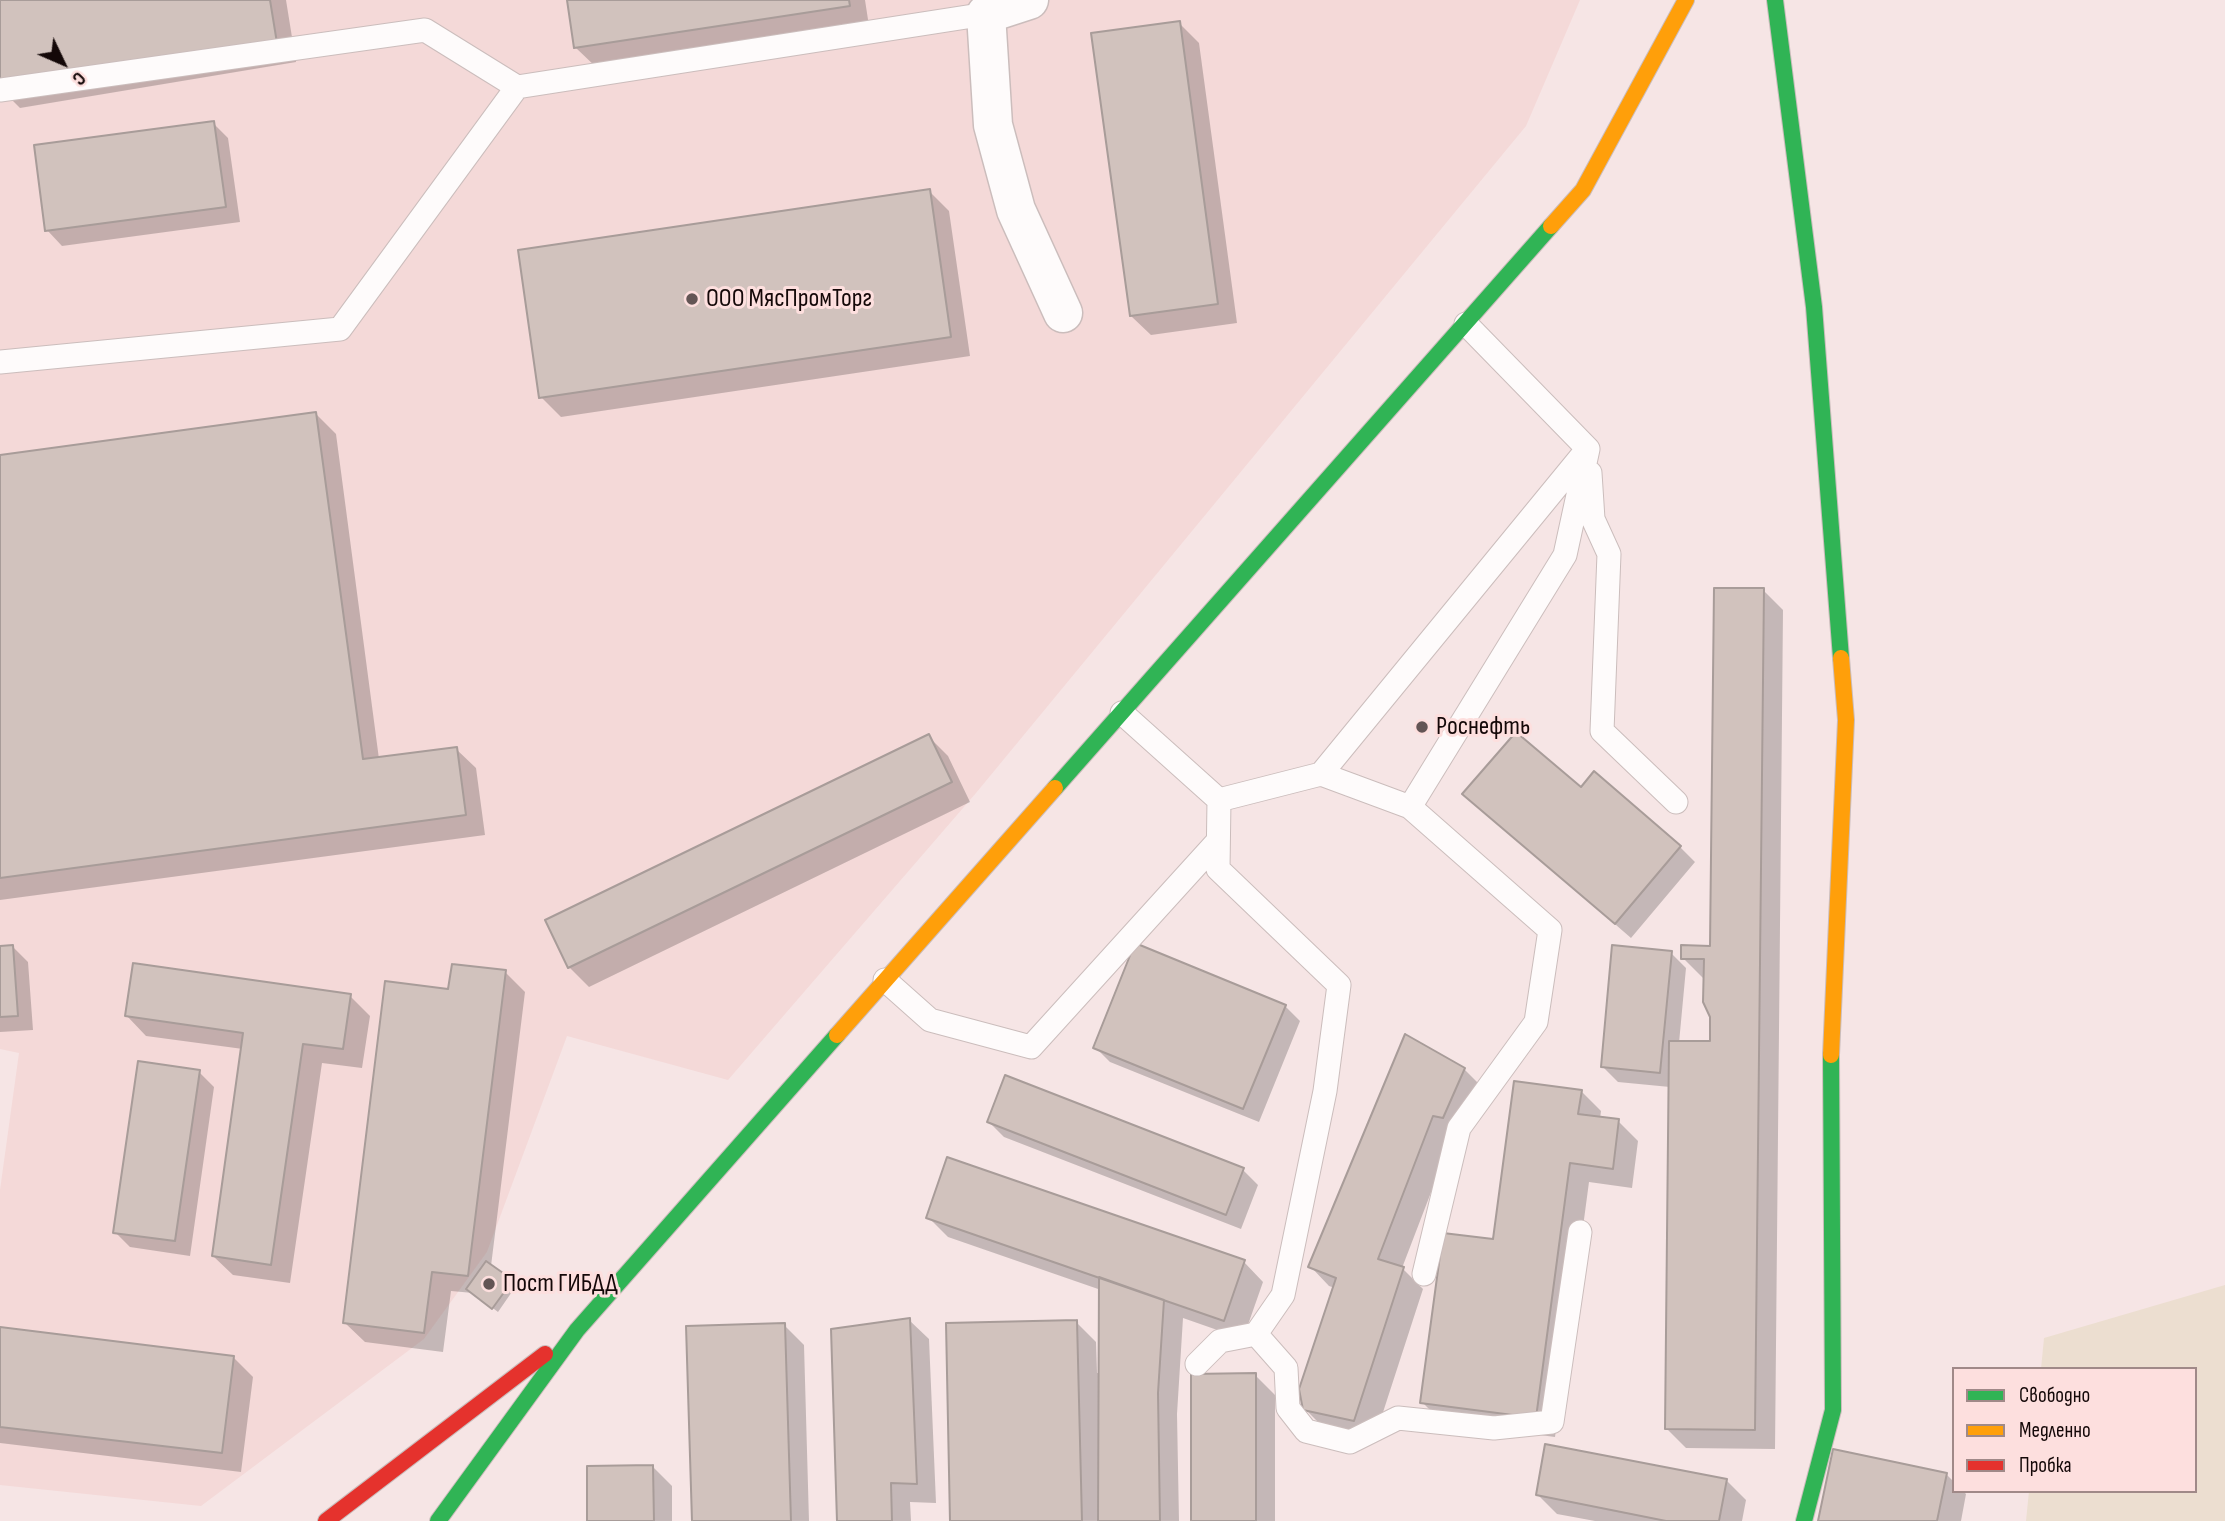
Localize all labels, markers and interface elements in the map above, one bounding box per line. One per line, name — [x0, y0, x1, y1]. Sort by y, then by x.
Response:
north arrow — [28, 28, 98, 98]
text: С — [67, 66, 90, 89]
place label: ООО МясПромТорг — [706, 283, 872, 315]
marker: ООО МясПромТорг — [684, 291, 700, 307]
place label: Роснефть — [1436, 711, 1530, 743]
marker: Роснефть — [1414, 719, 1430, 735]
place label: Пост ГИБДД — [503, 1268, 618, 1300]
marker: Пост ГИБДД — [481, 1276, 497, 1292]
legend — [1952, 1367, 2197, 1493]
text: Свободно — [2019, 1383, 2090, 1408]
text: Медленно — [2019, 1418, 2091, 1443]
text: Пробка — [2019, 1453, 2072, 1478]

